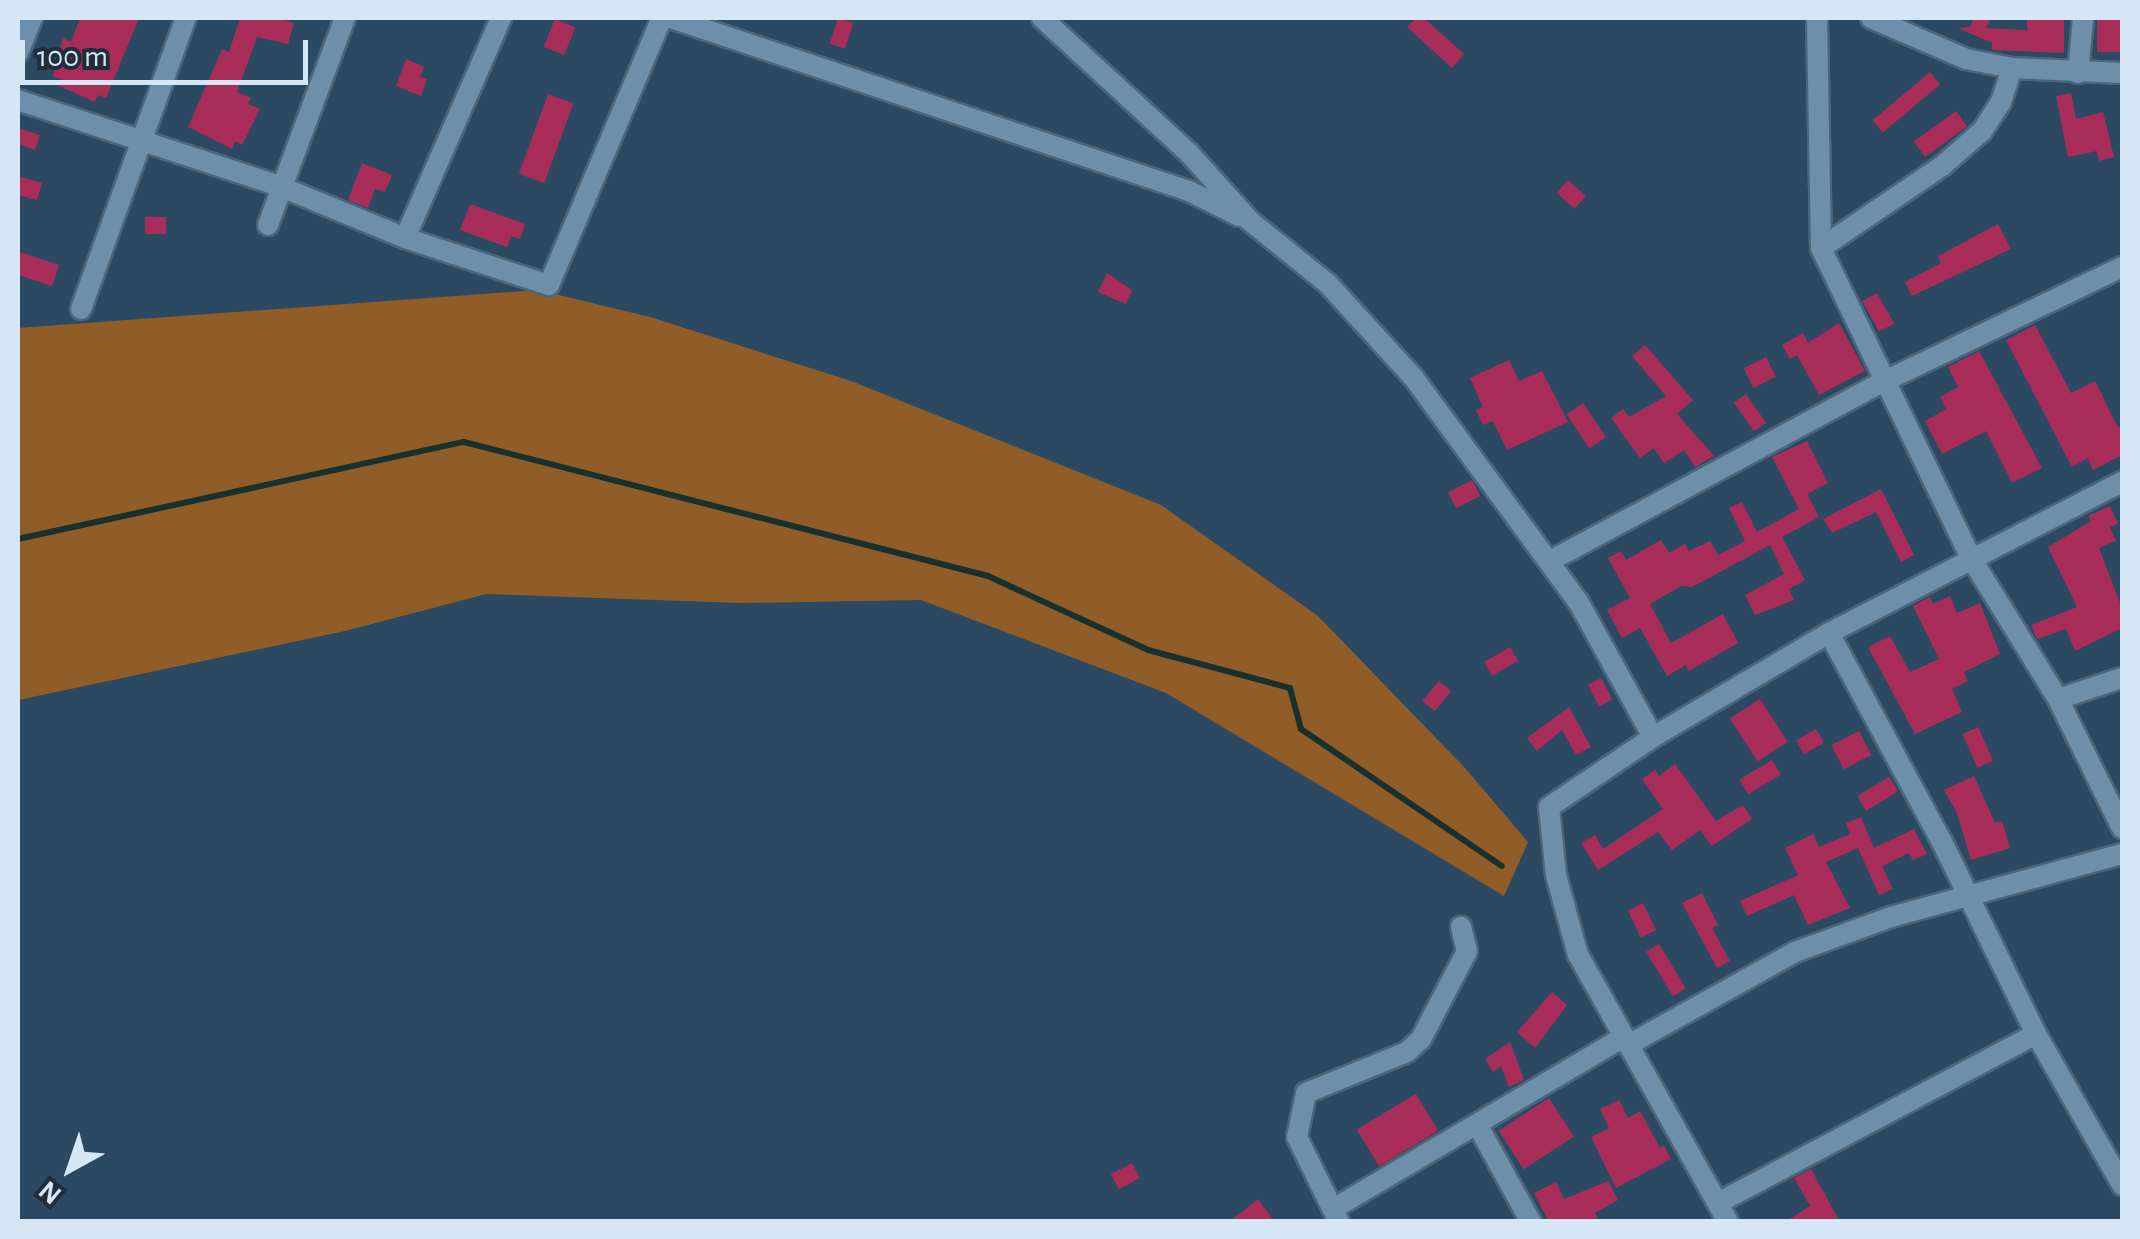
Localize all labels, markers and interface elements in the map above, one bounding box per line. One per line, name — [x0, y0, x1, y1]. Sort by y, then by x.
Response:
scale bar — [25, 20, 312, 82]
text: 100 m — [37, 42, 108, 72]
north arrow — [20, 1119, 120, 1219]
text: N — [34, 1175, 67, 1209]

